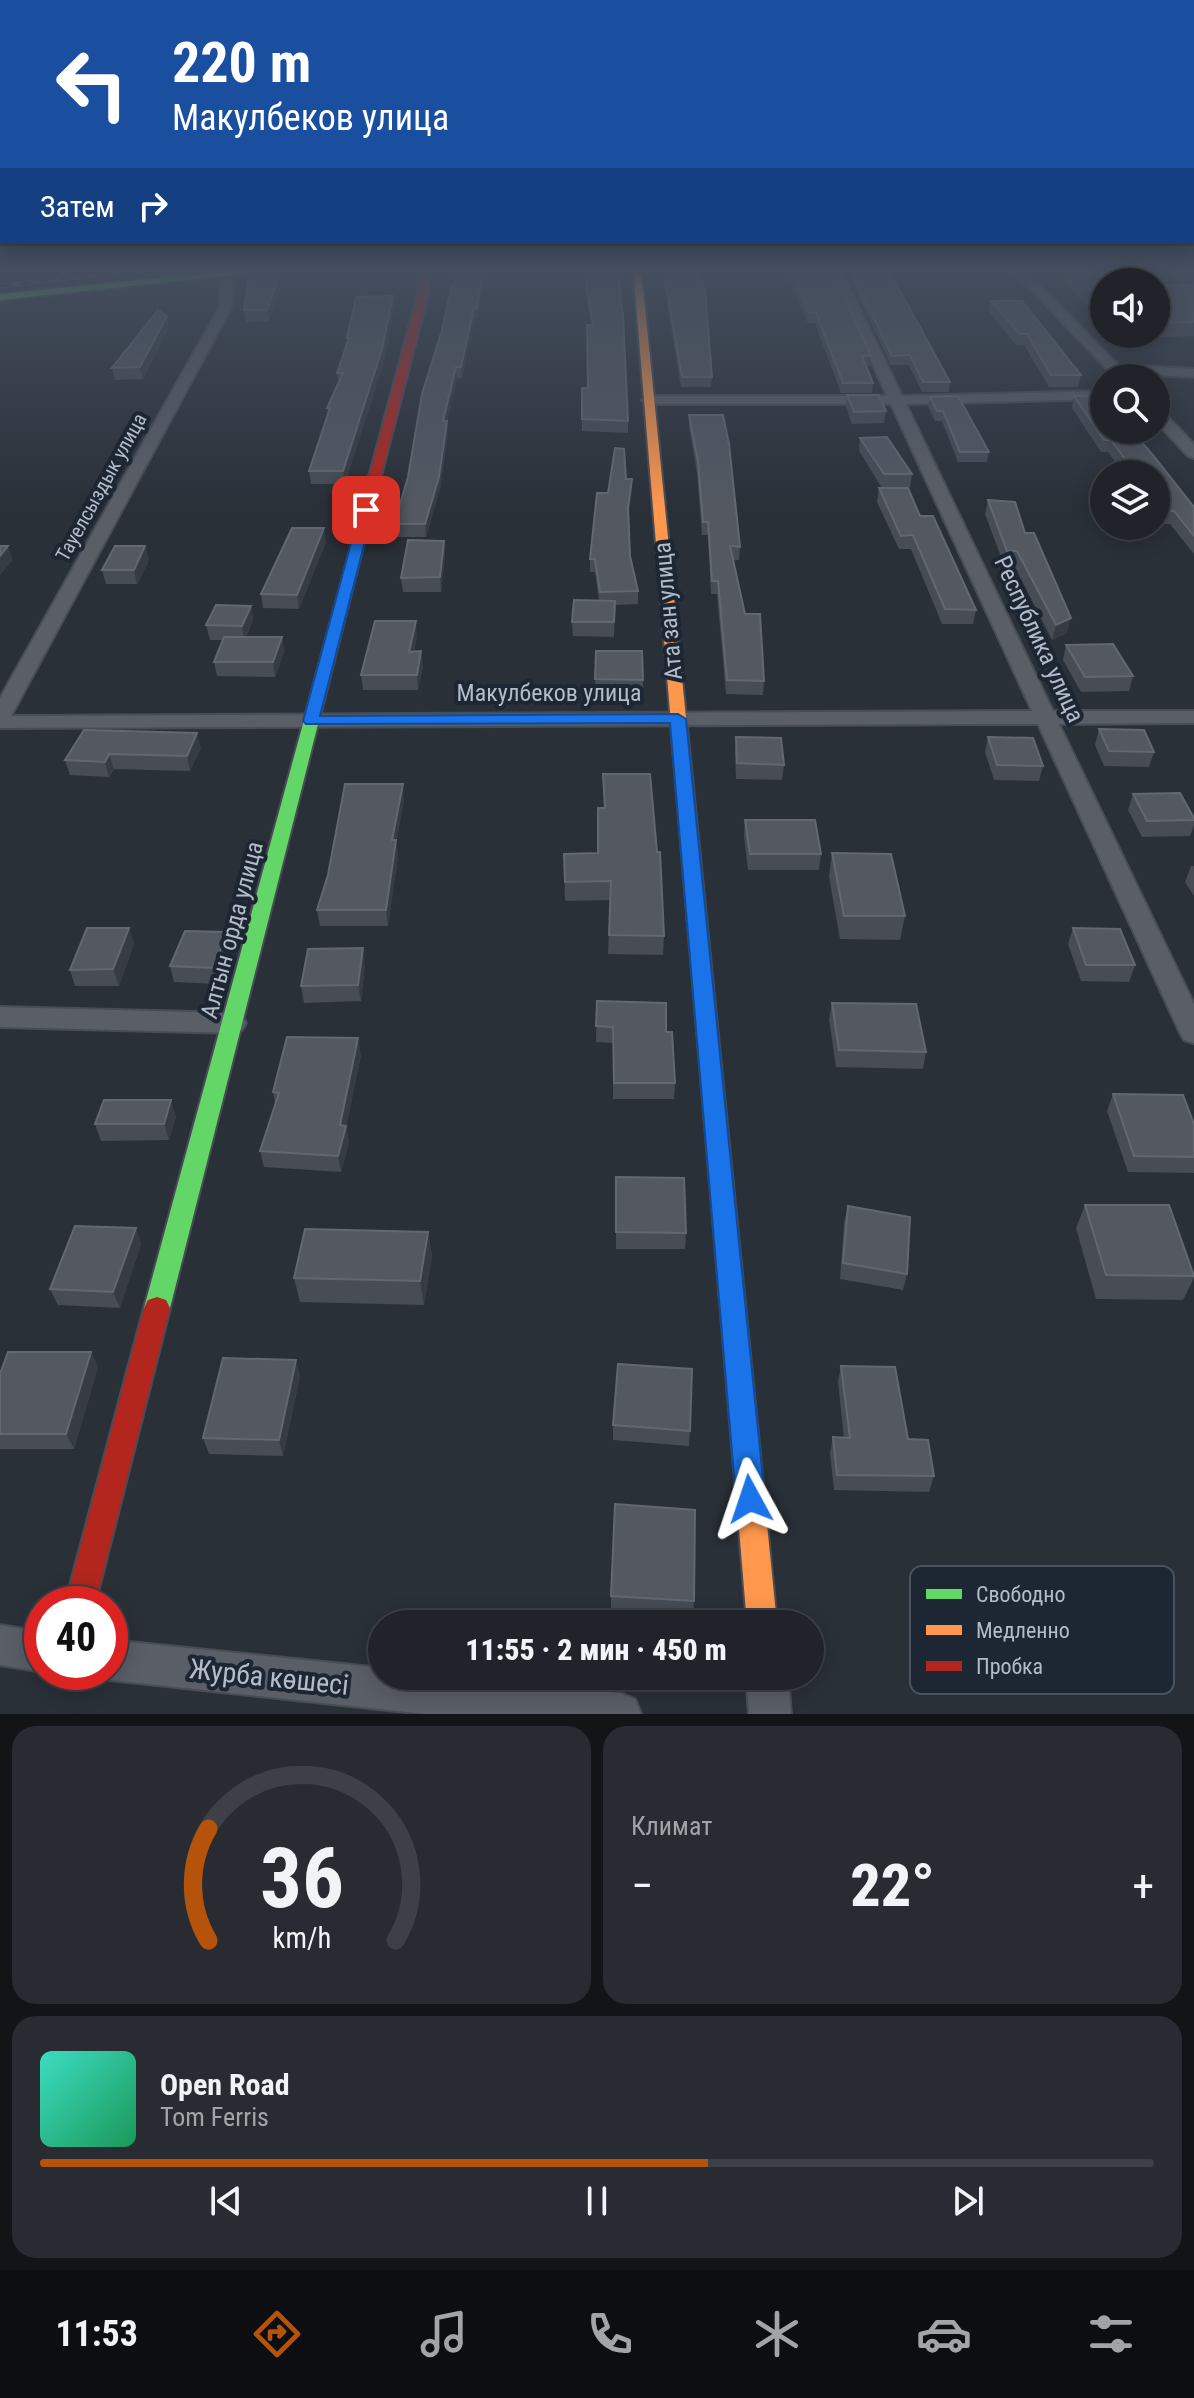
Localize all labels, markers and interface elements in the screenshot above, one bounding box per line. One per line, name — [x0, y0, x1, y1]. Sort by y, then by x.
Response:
text: 220 m — [172, 30, 311, 96]
icon: left — [40, 32, 144, 136]
text: Макулбеков улица — [172, 97, 449, 139]
icon: right — [131, 184, 175, 228]
text: Затем — [40, 189, 115, 224]
map controls — [1090, 268, 1170, 540]
button: sound — [1090, 268, 1170, 348]
button: search — [1090, 364, 1170, 444]
street label: Тауелсыздык улица — [50, 409, 152, 565]
button: layers — [1090, 460, 1170, 540]
pin — [332, 476, 400, 544]
icon: arrive — [344, 488, 388, 532]
street label: Ата зан улица — [648, 541, 688, 681]
street label: Республика улица — [988, 551, 1090, 727]
street label: Макулбеков улица — [457, 679, 641, 707]
street label: Алтын орда улица — [195, 838, 269, 1022]
position arrow — [708, 1457, 792, 1541]
legend — [910, 1566, 1174, 1694]
text: Свободно — [976, 1582, 1066, 1607]
speed limit sign: 40 — [24, 1586, 128, 1690]
text: Медленно — [976, 1618, 1070, 1643]
text: 11:55 · 2 мин · 450 m — [465, 1632, 727, 1667]
street label: Журба көшесі — [188, 1652, 350, 1702]
text: Пробка — [976, 1654, 1043, 1679]
text: Климат — [631, 1811, 712, 1841]
text: 36 — [259, 1830, 344, 1927]
text: 22° — [850, 1850, 935, 1921]
text: − — [631, 1860, 653, 1912]
text: + — [1132, 1860, 1154, 1912]
text: km/h — [272, 1921, 331, 1955]
text: Open Road — [160, 2067, 290, 2102]
text: Tom Ferris — [160, 2102, 269, 2132]
icon: previous — [204, 2179, 248, 2223]
icon: pause — [575, 2179, 619, 2223]
icon: next — [946, 2179, 990, 2223]
icon: directions — [249, 2306, 305, 2362]
icon: music — [416, 2306, 472, 2362]
icon: phone — [582, 2306, 638, 2362]
icon: climate — [749, 2306, 805, 2362]
icon: car — [916, 2306, 972, 2362]
icon: filters — [1083, 2306, 1139, 2362]
text: 11:53 — [55, 2313, 138, 2355]

